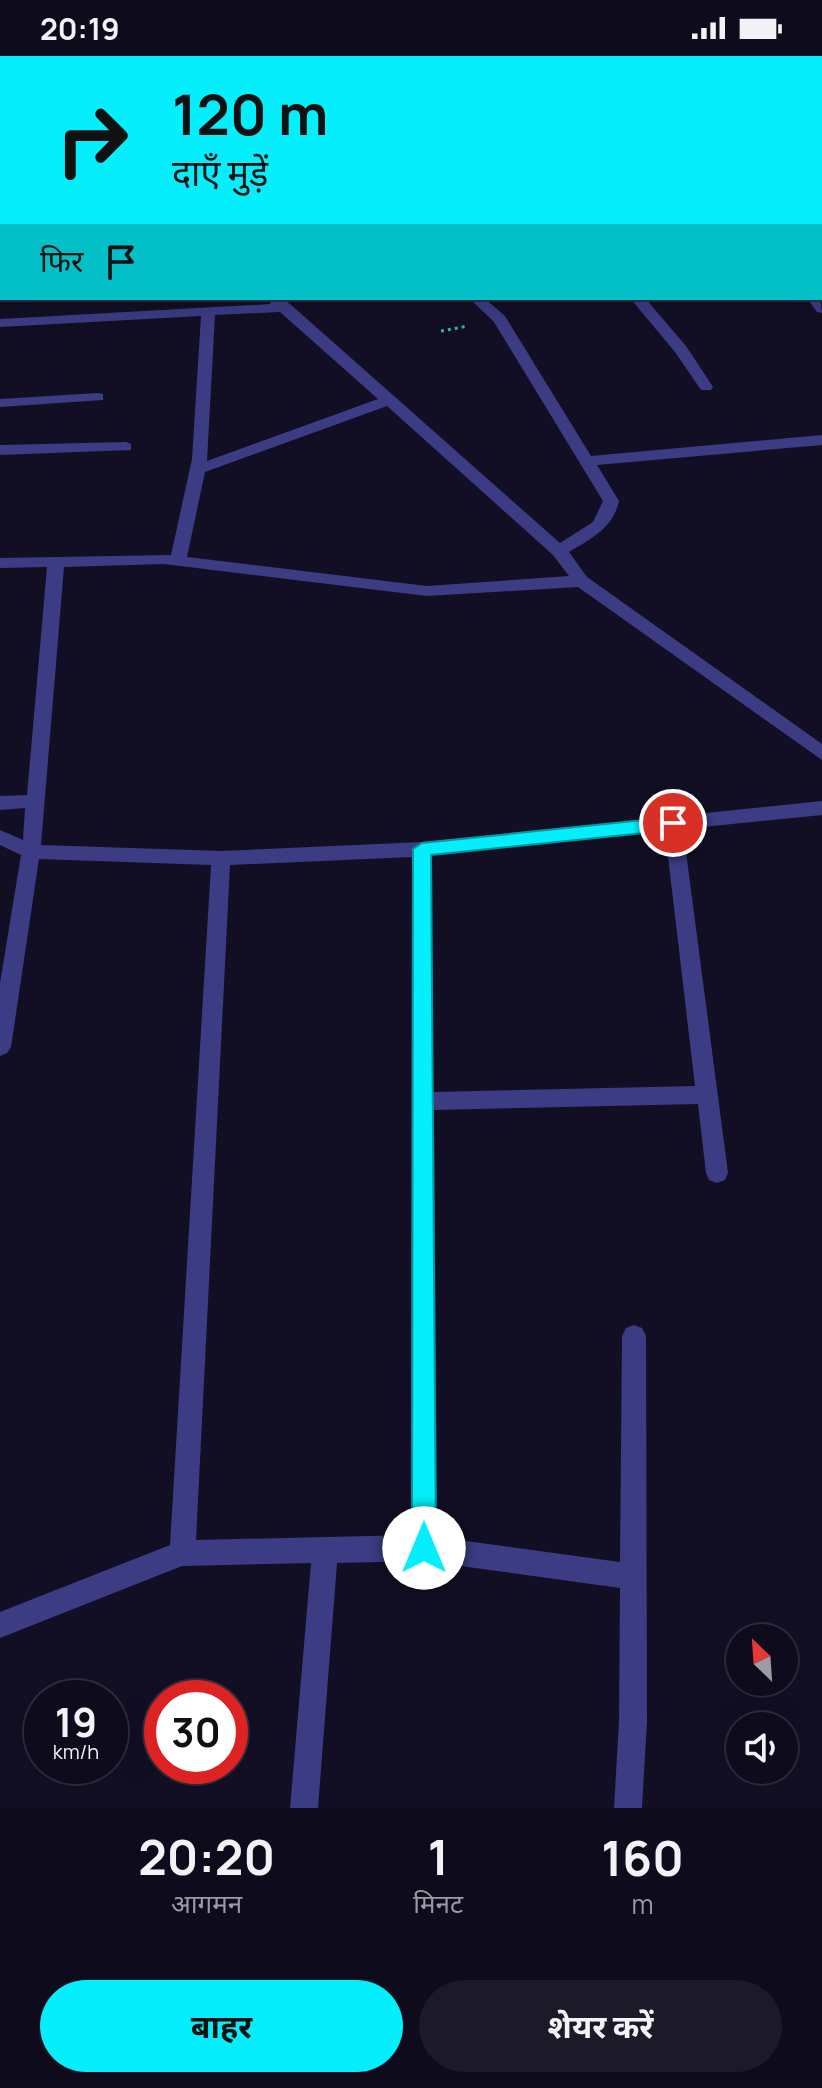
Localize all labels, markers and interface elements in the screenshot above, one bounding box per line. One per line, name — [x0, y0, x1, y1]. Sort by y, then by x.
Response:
text: 20:19 — [40, 8, 120, 49]
text: 120 m — [172, 75, 328, 152]
icon: right — [40, 88, 144, 192]
text: दाएँ मुड़ें — [172, 148, 268, 197]
text: फिर — [40, 240, 83, 281]
icon: arrive — [99, 240, 143, 284]
pin — [639, 789, 707, 857]
icon: arrive — [651, 801, 695, 845]
position arrow — [382, 1506, 466, 1590]
north arrow — [726, 1624, 798, 1696]
map controls — [726, 1624, 798, 1784]
speed limit sign: 30 — [144, 1680, 248, 1784]
text: 19 — [55, 1694, 97, 1749]
button: sound — [726, 1712, 798, 1784]
text: km/h — [53, 1738, 99, 1765]
text: 20:20 — [138, 1824, 275, 1889]
text: 1 — [428, 1824, 449, 1889]
text: 160 — [601, 1825, 684, 1890]
text: आगमन — [171, 1885, 242, 1921]
text: मिनट — [413, 1885, 463, 1921]
text: m — [632, 1886, 654, 1922]
button: बाहर — [40, 1980, 403, 2072]
button: शेयर करें — [419, 1980, 782, 2072]

